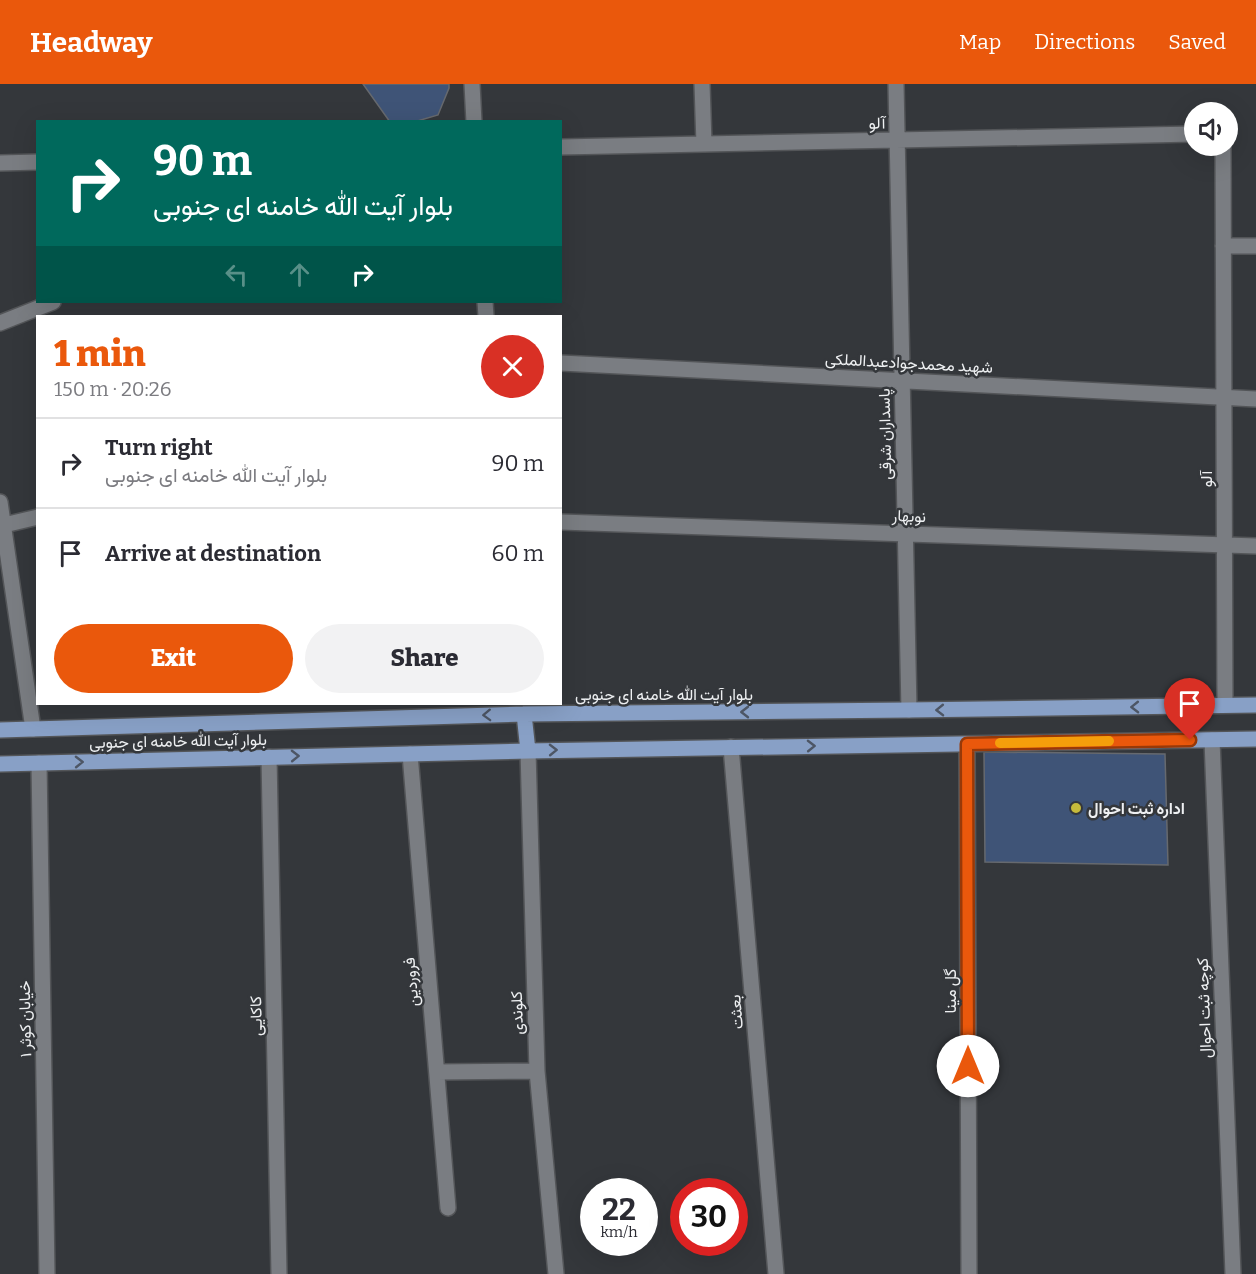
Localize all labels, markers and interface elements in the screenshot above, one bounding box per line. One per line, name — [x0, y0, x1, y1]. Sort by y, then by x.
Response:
text: Headway — [30, 26, 153, 59]
text: Map — [959, 29, 1001, 55]
text: Directions — [1034, 29, 1135, 55]
text: Saved — [1168, 29, 1226, 55]
map controls — [1184, 102, 1238, 156]
button: sound — [1184, 102, 1238, 156]
street label: آلو — [869, 113, 887, 134]
text: 90 m — [153, 136, 252, 186]
icon: right — [54, 144, 132, 222]
text: بلوار آیت الله خامنه ای جنوبی — [153, 190, 453, 222]
icon: left — [220, 258, 253, 291]
icon: ahead — [283, 258, 316, 291]
icon: right — [346, 258, 379, 291]
text: 1 min — [54, 332, 146, 376]
button: close — [481, 335, 544, 398]
street label: شهید محمدجوادعبدالملکی — [825, 349, 993, 378]
text: 150 m · 20:26 — [54, 377, 171, 401]
street label: پاسداران شرقی — [875, 388, 897, 480]
text: Turn right — [105, 434, 213, 461]
icon: right — [54, 447, 87, 480]
text: 90 m — [492, 450, 544, 477]
text: بلوار آیت الله خامنه ای جنوبی — [105, 463, 327, 487]
street label: آلو — [1197, 469, 1217, 487]
street label: نوبهار — [891, 506, 926, 527]
icon: arrive — [54, 537, 87, 570]
text: Arrive at destination — [105, 540, 321, 567]
text: 60 m — [492, 540, 544, 567]
button: Exit — [54, 624, 293, 693]
button: Share — [305, 624, 544, 693]
pin — [1164, 678, 1215, 740]
street label: بلوار آیت الله خامنه ای جنوبی — [575, 685, 753, 705]
icon: arrive — [1173, 687, 1206, 720]
one-way arrow — [1130, 700, 1139, 713]
one-way arrow — [935, 704, 944, 716]
one-way arrow — [740, 706, 749, 718]
one-way arrow — [482, 708, 491, 721]
street label: بلوار آیت الله خامنه ای جنوبی — [89, 730, 267, 753]
one-way arrow — [807, 740, 816, 752]
one-way arrow — [549, 744, 558, 756]
one-way arrow — [291, 750, 300, 763]
one-way arrow — [75, 756, 84, 768]
place label: اداره ثبت احوال — [1088, 799, 1185, 819]
marker: اداره ثبت احوال — [1069, 801, 1083, 815]
street label: فروردین — [399, 957, 424, 1007]
street label: کوچه ثبت احوال — [1193, 957, 1217, 1059]
street label: گل مینا — [941, 969, 961, 1013]
street label: خیابان کوثر ۱ — [15, 980, 36, 1058]
street label: کلوندی — [507, 991, 528, 1035]
street label: بعثت — [725, 994, 747, 1030]
street label: کاکایی — [246, 996, 267, 1036]
position arrow — [936, 1034, 1000, 1098]
speed limit sign: 30 — [670, 1178, 748, 1256]
text: 22 — [602, 1192, 636, 1228]
text: km/h — [600, 1223, 638, 1241]

